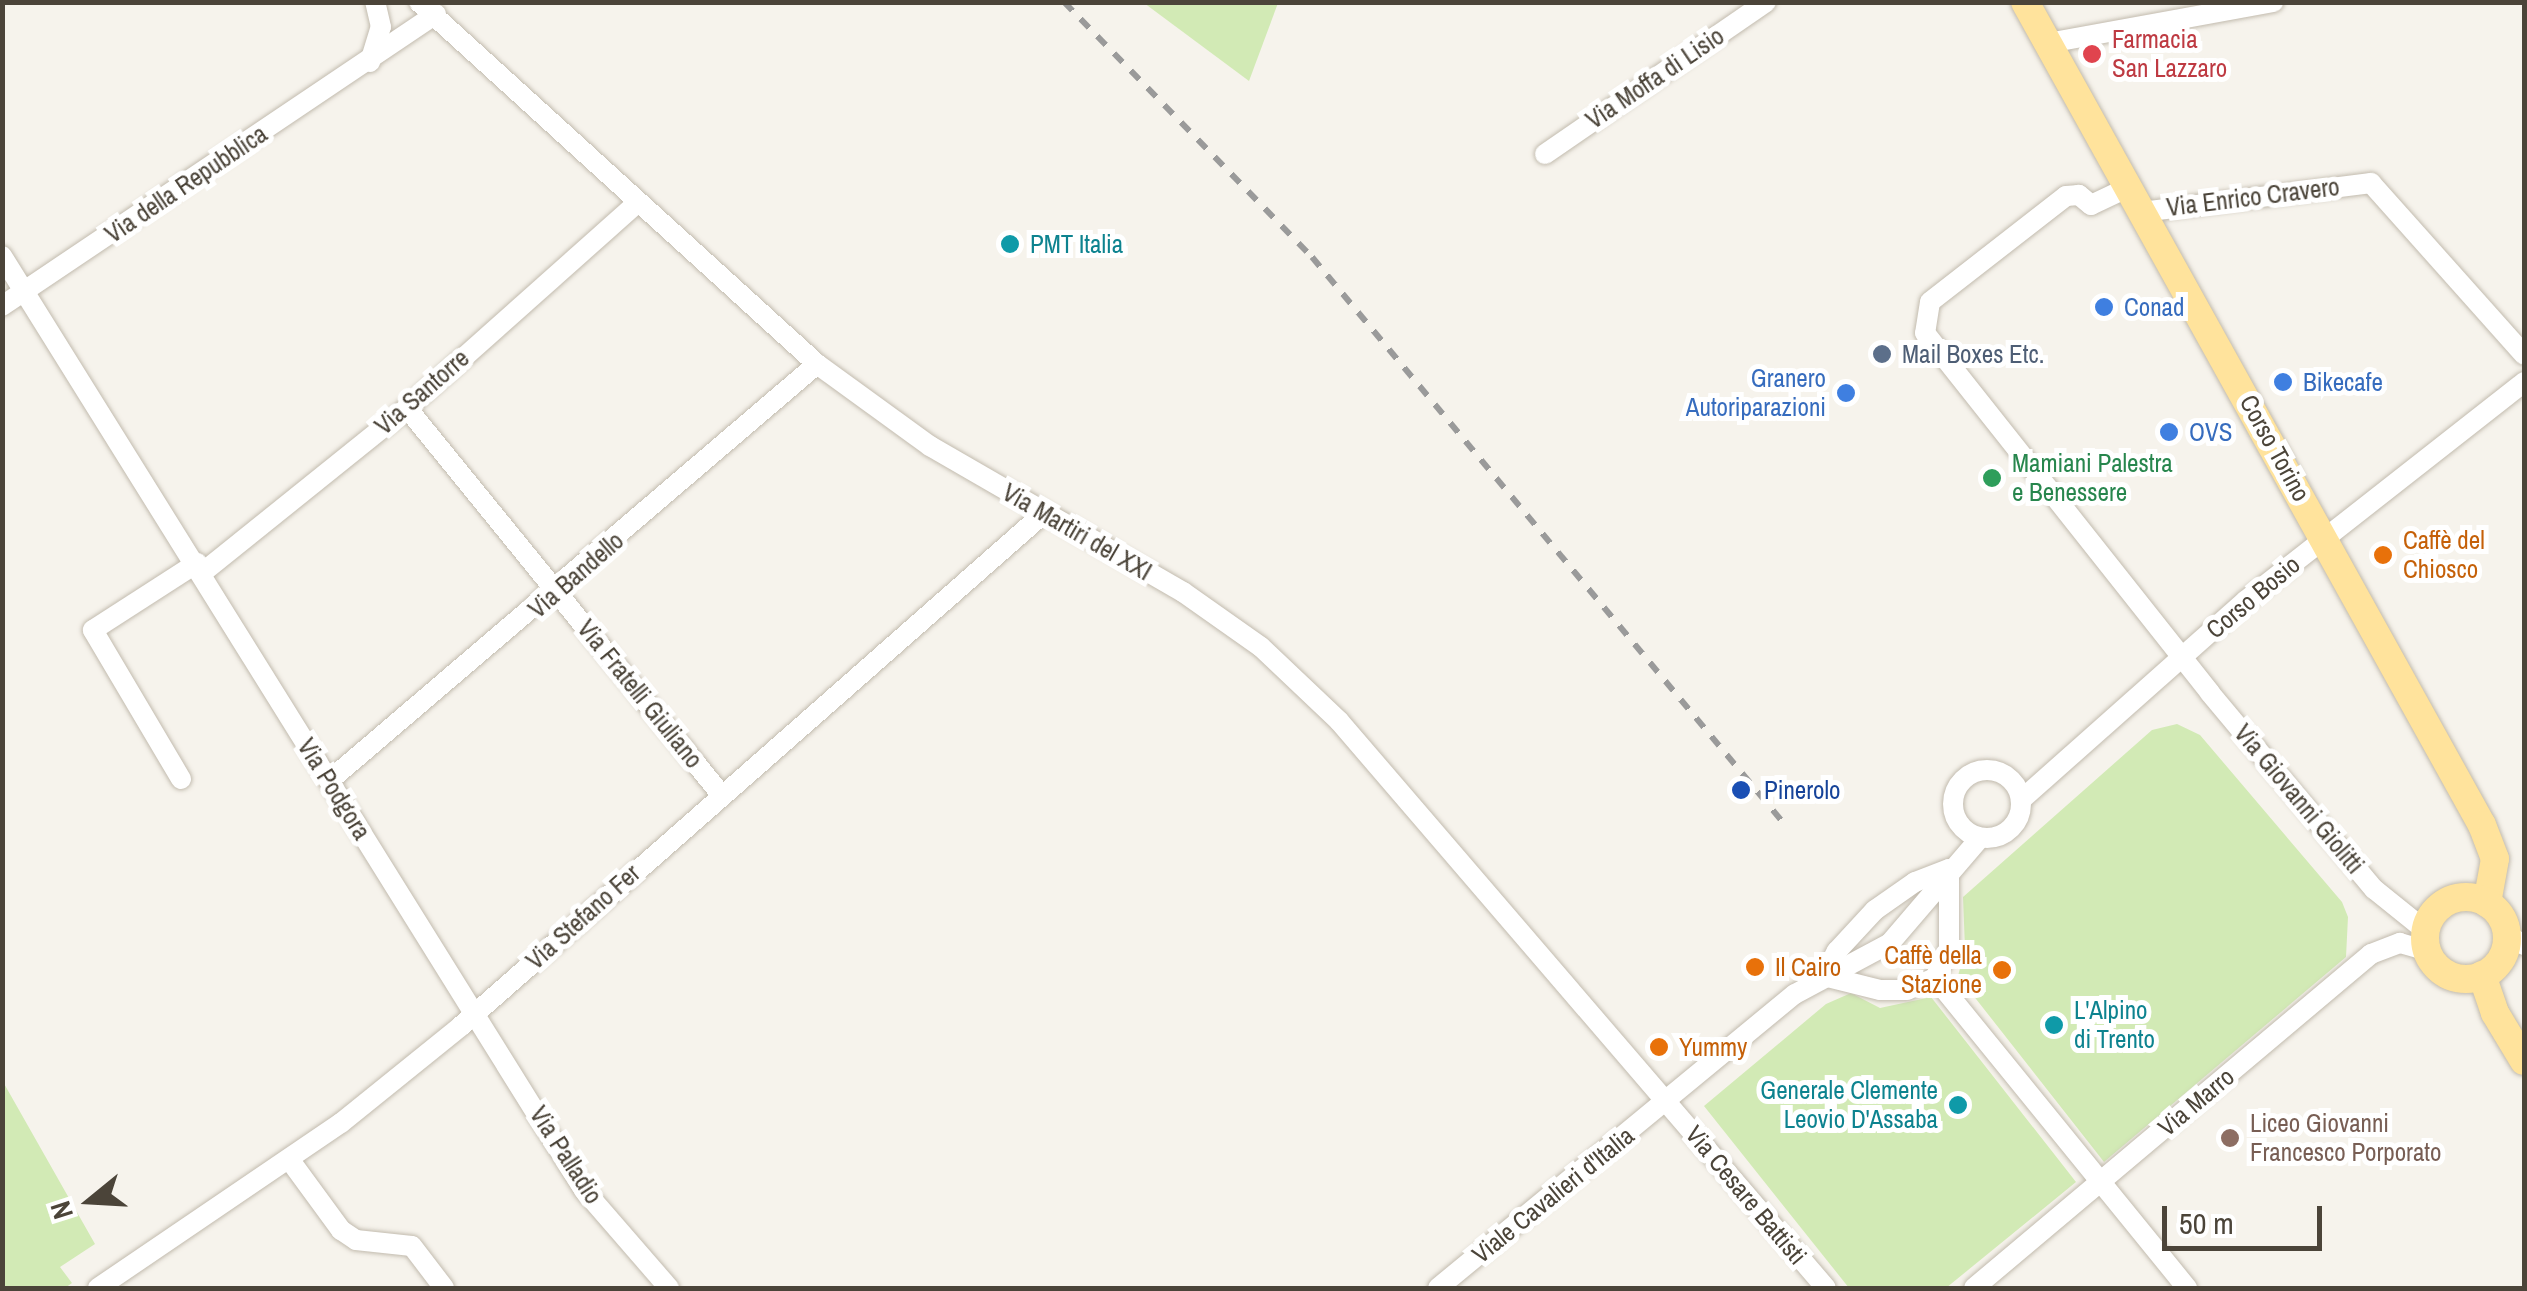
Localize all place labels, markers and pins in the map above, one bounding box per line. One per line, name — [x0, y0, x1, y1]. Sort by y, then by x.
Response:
place label: Farmacia San Lazzaro — [2112, 25, 2227, 84]
marker: Farmacia San Lazzaro — [2081, 43, 2103, 65]
place label: PMT Italia — [1030, 229, 1123, 259]
marker: PMT Italia — [999, 233, 1021, 255]
place label: Conad — [2124, 292, 2184, 322]
marker: Conad — [2093, 296, 2115, 318]
place label: Mail Boxes Etc. — [1902, 339, 2044, 369]
marker: Mail Boxes Etc. — [1871, 343, 1893, 365]
place label: Granero Autoriparazioni — [1686, 364, 1826, 423]
place label: Bikecafe — [2303, 367, 2383, 397]
marker: Bikecafe — [2272, 371, 2294, 393]
marker: Granero Autoriparazioni — [1835, 382, 1857, 404]
place label: OVS — [2189, 417, 2232, 447]
marker: OVS — [2158, 421, 2180, 443]
place label: Mamiani Palestra e Benessere — [2012, 449, 2173, 508]
marker: Mamiani Palestra e Benessere — [1981, 467, 2003, 489]
place label: Caffè del Chiosco — [2403, 526, 2485, 585]
marker: Caffè del Chiosco — [2372, 544, 2394, 566]
place label: Pinerolo — [1764, 775, 1840, 805]
marker: Pinerolo — [1728, 777, 1754, 803]
place label: Caffè della Stazione — [1884, 941, 1982, 1000]
place label: Il Cairo — [1775, 952, 1841, 982]
marker: Il Cairo — [1744, 956, 1766, 978]
marker: Caffè della Stazione — [1991, 959, 2013, 981]
place label: L'Alpino di Trento — [2074, 996, 2155, 1055]
marker: L'Alpino di Trento — [2043, 1014, 2065, 1036]
place label: Yummy — [1679, 1032, 1747, 1062]
marker: Yummy — [1648, 1036, 1670, 1058]
place label: Generale Clemente Leovio D'Assaba — [1760, 1076, 1938, 1135]
marker: Generale Clemente Leovio D'Assaba — [1947, 1094, 1969, 1116]
place label: Liceo Giovanni Francesco Porporato — [2250, 1109, 2441, 1168]
marker: Liceo Giovanni Francesco Porporato — [2219, 1127, 2241, 1149]

